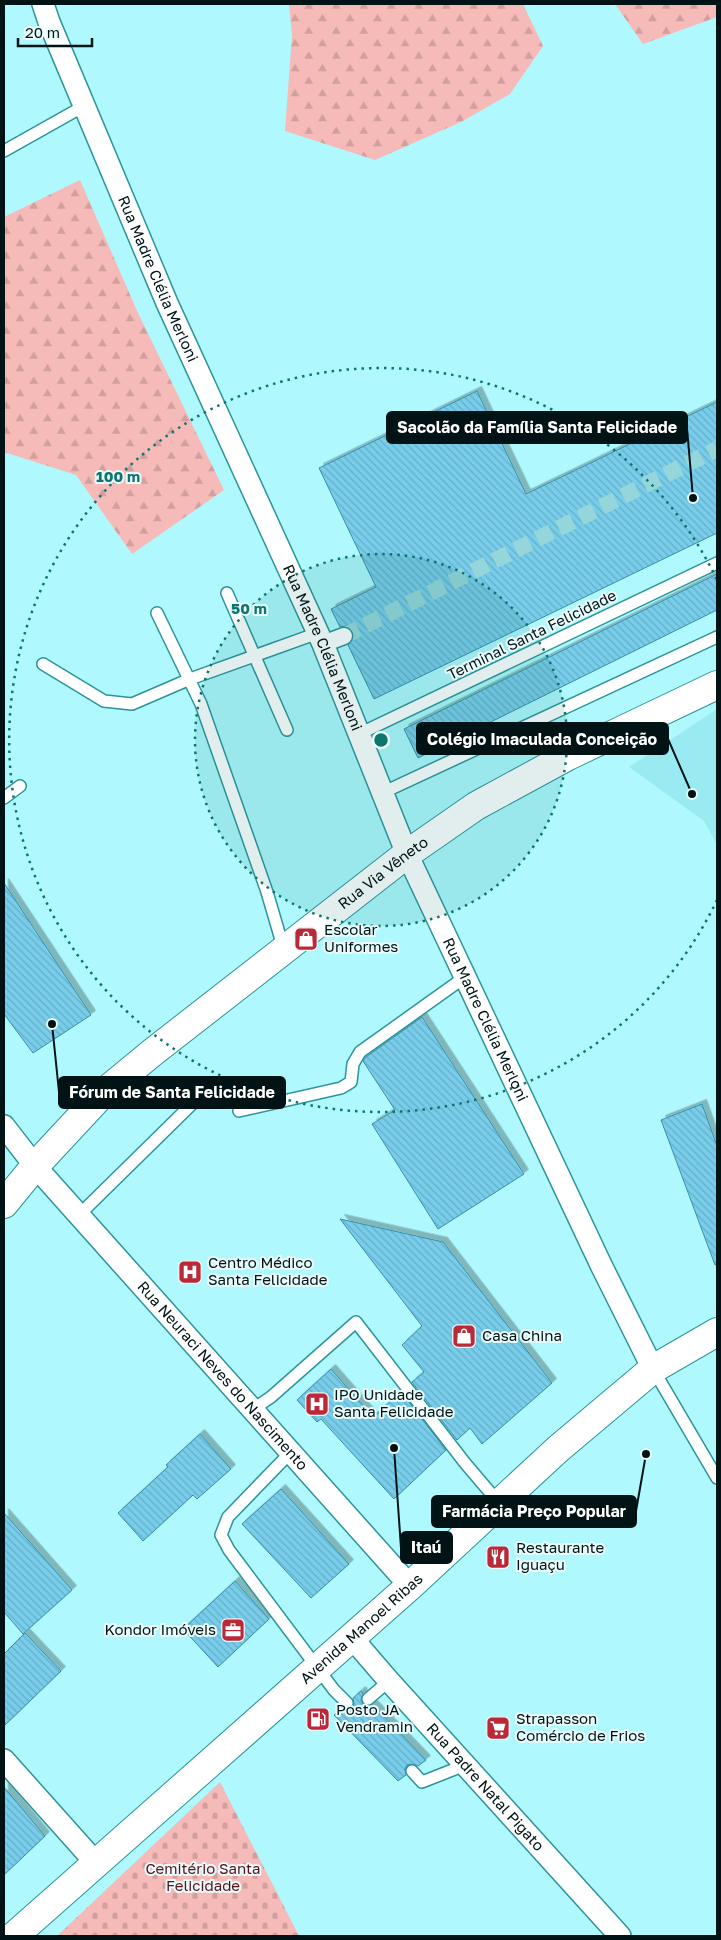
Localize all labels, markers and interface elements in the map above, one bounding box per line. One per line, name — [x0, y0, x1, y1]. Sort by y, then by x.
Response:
scale bar — [18, 15, 91, 47]
text: 20 m — [25, 23, 60, 41]
street label: Rua Madre Clélia Merloni — [115, 193, 203, 364]
callout: Sacolão da Família Santa Felicidade — [387, 412, 687, 443]
text: Sacolão da Família Santa Felicidade — [397, 417, 677, 437]
text: 100 m — [96, 467, 140, 485]
street label: Rua Madre Clélia Merloni — [280, 561, 367, 733]
street label: Terminal Santa Felicidade — [444, 585, 619, 683]
text: 50 m — [231, 599, 267, 617]
callout: Colégio Imaculada Conceição — [417, 723, 668, 754]
text: Colégio Imaculada Conceição — [427, 729, 658, 749]
centre of rings — [372, 731, 390, 749]
street label: Rua Via Vêneto — [334, 832, 431, 912]
place label: Escolar Uniformes — [324, 920, 398, 955]
shop icon: Escolar Uniformes — [293, 926, 319, 952]
street label: Rua Madre Clélia Merloni — [440, 934, 532, 1104]
callout: Fórum de Santa Felicidade — [59, 1077, 285, 1108]
text: Fórum de Santa Felicidade — [69, 1082, 275, 1102]
place label: Centro Médico Santa Felicidade — [208, 1253, 328, 1288]
hospital icon: Centro Médico Santa Felicidade — [177, 1259, 203, 1285]
street label: Rua Neuraci Neves do Nascimento — [134, 1277, 312, 1473]
shop icon: Casa China — [451, 1323, 477, 1349]
place label: Casa China — [482, 1326, 562, 1344]
place label: IPO Unidade Santa Felicidade — [334, 1385, 454, 1420]
hospital icon: IPO Unidade Santa Felicidade — [304, 1391, 330, 1417]
callout: Farmácia Preço Popular — [432, 1496, 636, 1527]
text: Farmácia Preço Popular — [442, 1501, 626, 1521]
callout: Itaú — [401, 1532, 452, 1563]
text: Itaú — [411, 1537, 441, 1557]
place label: Restaurante Iguaçu — [516, 1538, 605, 1573]
restaurant icon: Restaurante Iguaçu — [485, 1544, 511, 1570]
street label: Avenida Manoel Ribas — [296, 1569, 426, 1687]
office icon: Kondor Imóveis — [220, 1617, 246, 1643]
place label: Kondor Imóveis — [104, 1620, 216, 1638]
place label: Posto JA Vendramin — [336, 1700, 413, 1735]
fuel station icon: Posto JA Vendramin — [305, 1706, 331, 1732]
place label: Strapasson Comércio de Frios — [516, 1709, 645, 1744]
supermarket icon: Strapasson Comércio de Frios — [485, 1715, 511, 1741]
street label: Rua Padre Natal Pigato — [424, 1719, 548, 1854]
park label: Cemitério Santa Felicidade — [145, 1859, 261, 1894]

